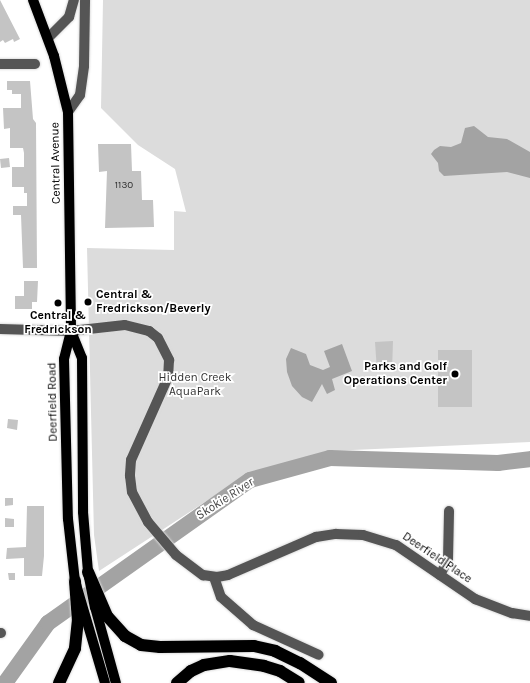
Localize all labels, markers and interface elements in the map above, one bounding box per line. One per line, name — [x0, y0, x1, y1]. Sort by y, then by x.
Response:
street label: Central Avenue — [48, 122, 64, 204]
house number: 1130 — [115, 180, 133, 192]
place label: Central & Fredrickson/Beverly — [96, 288, 210, 316]
marker: Central & Fredrickson/Beverly — [83, 297, 93, 307]
marker: Central & Fredrickson — [53, 298, 63, 308]
place label: Central & Fredrickson — [24, 309, 92, 337]
place label: Parks and Golf Operations Center — [344, 360, 447, 388]
street label: Deerfield Road — [45, 362, 61, 442]
marker: Parks and Golf Operations Center — [450, 369, 460, 379]
park label: Hidden Creek AquaPark — [159, 371, 231, 399]
water label: Skokie River — [193, 474, 257, 524]
street label: Deerfield Place — [400, 529, 474, 587]

